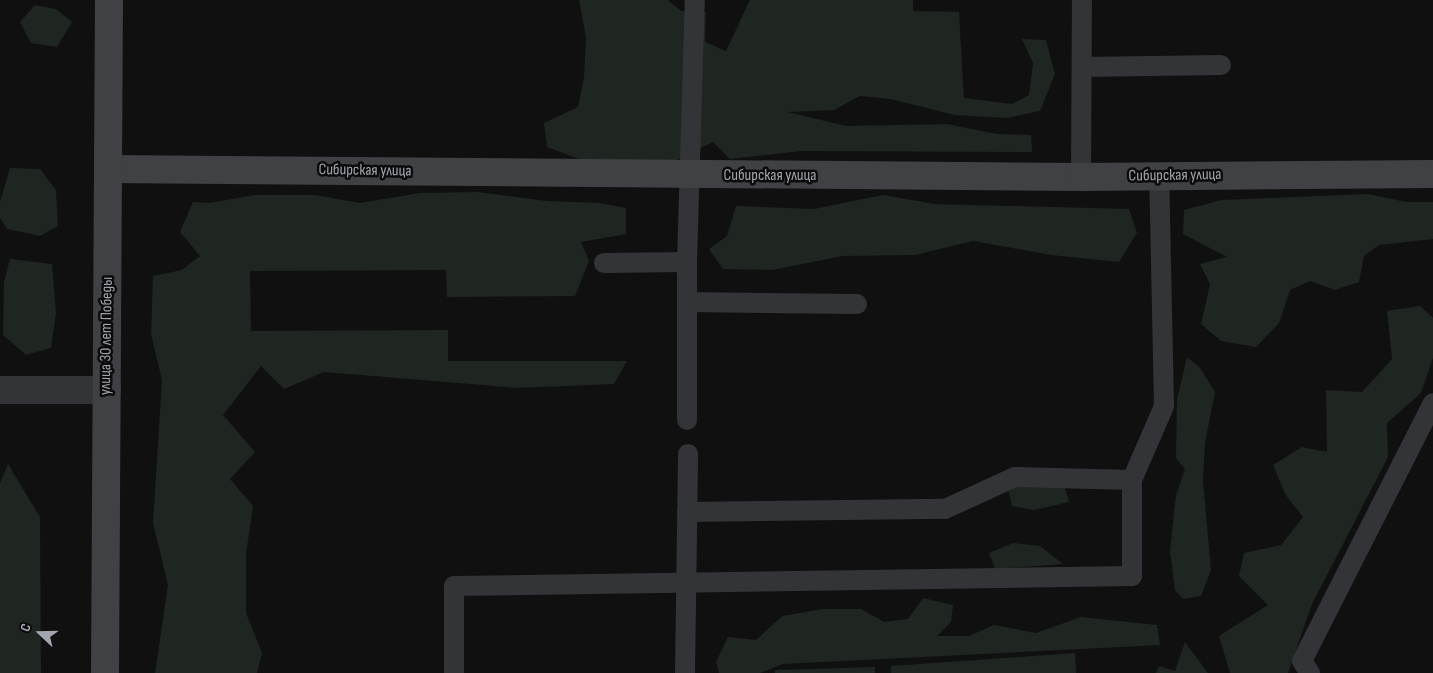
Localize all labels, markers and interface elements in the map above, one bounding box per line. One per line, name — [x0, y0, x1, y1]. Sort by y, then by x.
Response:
street label: Сибирская улица — [318, 161, 412, 181]
street label: Сибирская улица — [724, 166, 816, 186]
street label: Сибирская улица — [1128, 166, 1222, 186]
street label: улица 30 лет Победы — [96, 277, 118, 395]
north arrow — [15, 608, 65, 658]
text: С — [16, 621, 35, 634]

